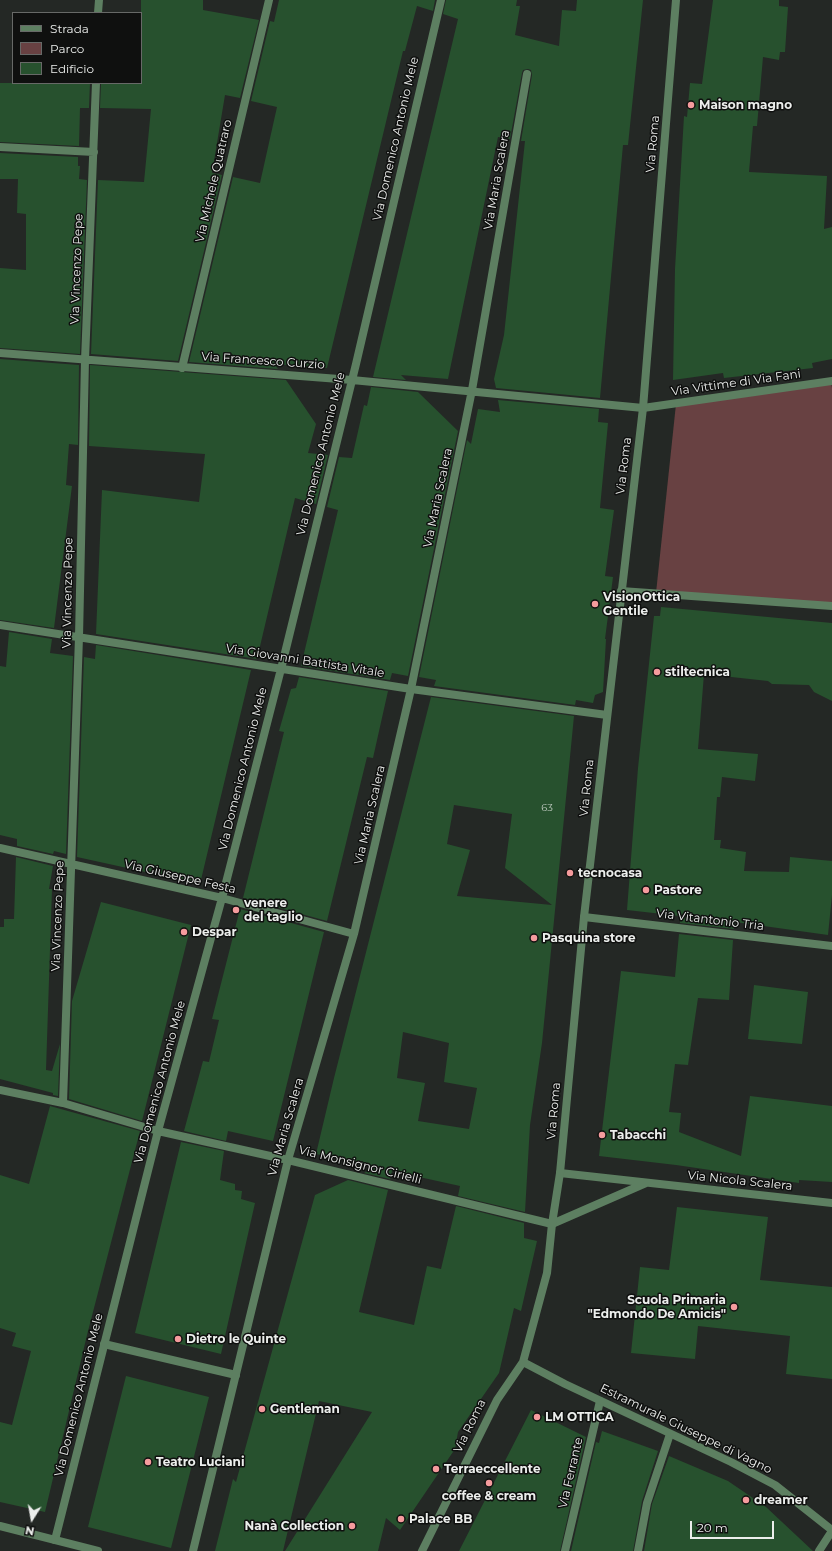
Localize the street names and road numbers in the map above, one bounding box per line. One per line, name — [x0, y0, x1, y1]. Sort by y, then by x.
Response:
street label: Via Domenico Antonio Mele — [370, 56, 422, 222]
street label: Via Roma — [643, 115, 663, 173]
street label: Via Michele Quatraro — [193, 118, 235, 244]
street label: Via Maria Scalera — [481, 129, 513, 231]
street label: Via Vincenzo Pepe — [68, 213, 86, 325]
street label: Via Francesco Curzio — [201, 350, 325, 372]
street label: Via Vittime di Via Fani — [670, 367, 802, 399]
street label: Via Domenico Antonio Mele — [294, 371, 348, 537]
street label: Via Roma — [613, 437, 635, 495]
street label: Via Maria Scalera — [420, 447, 456, 549]
street label: Via Vincenzo Pepe — [60, 537, 76, 649]
street label: Via Giovanni Battista Vitale — [225, 641, 385, 681]
street label: Via Domenico Antonio Mele — [216, 686, 270, 852]
street label: Via Roma — [577, 759, 597, 817]
street label: Via Maria Scalera — [352, 764, 388, 866]
street label: Via Giuseppe Festa — [123, 857, 237, 897]
street label: Via Vincenzo Pepe — [49, 860, 67, 972]
street label: Via Vitantonio Tria — [655, 906, 765, 934]
street label: Via Domenico Antonio Mele — [131, 999, 189, 1165]
street label: Via Maria Scalera — [265, 1076, 307, 1178]
street label: Via Roma — [544, 1082, 564, 1140]
street label: Via Monsignor Cirielli — [297, 1143, 423, 1187]
street label: Via Nicola Scalera — [687, 1168, 793, 1194]
street label: Via Domenico Antonio Mele — [52, 1312, 106, 1478]
street label: Estramurale Giuseppe di Vagno — [598, 1381, 774, 1477]
street label: Via Roma — [451, 1397, 489, 1455]
street label: Via Ferrante — [556, 1436, 586, 1510]

